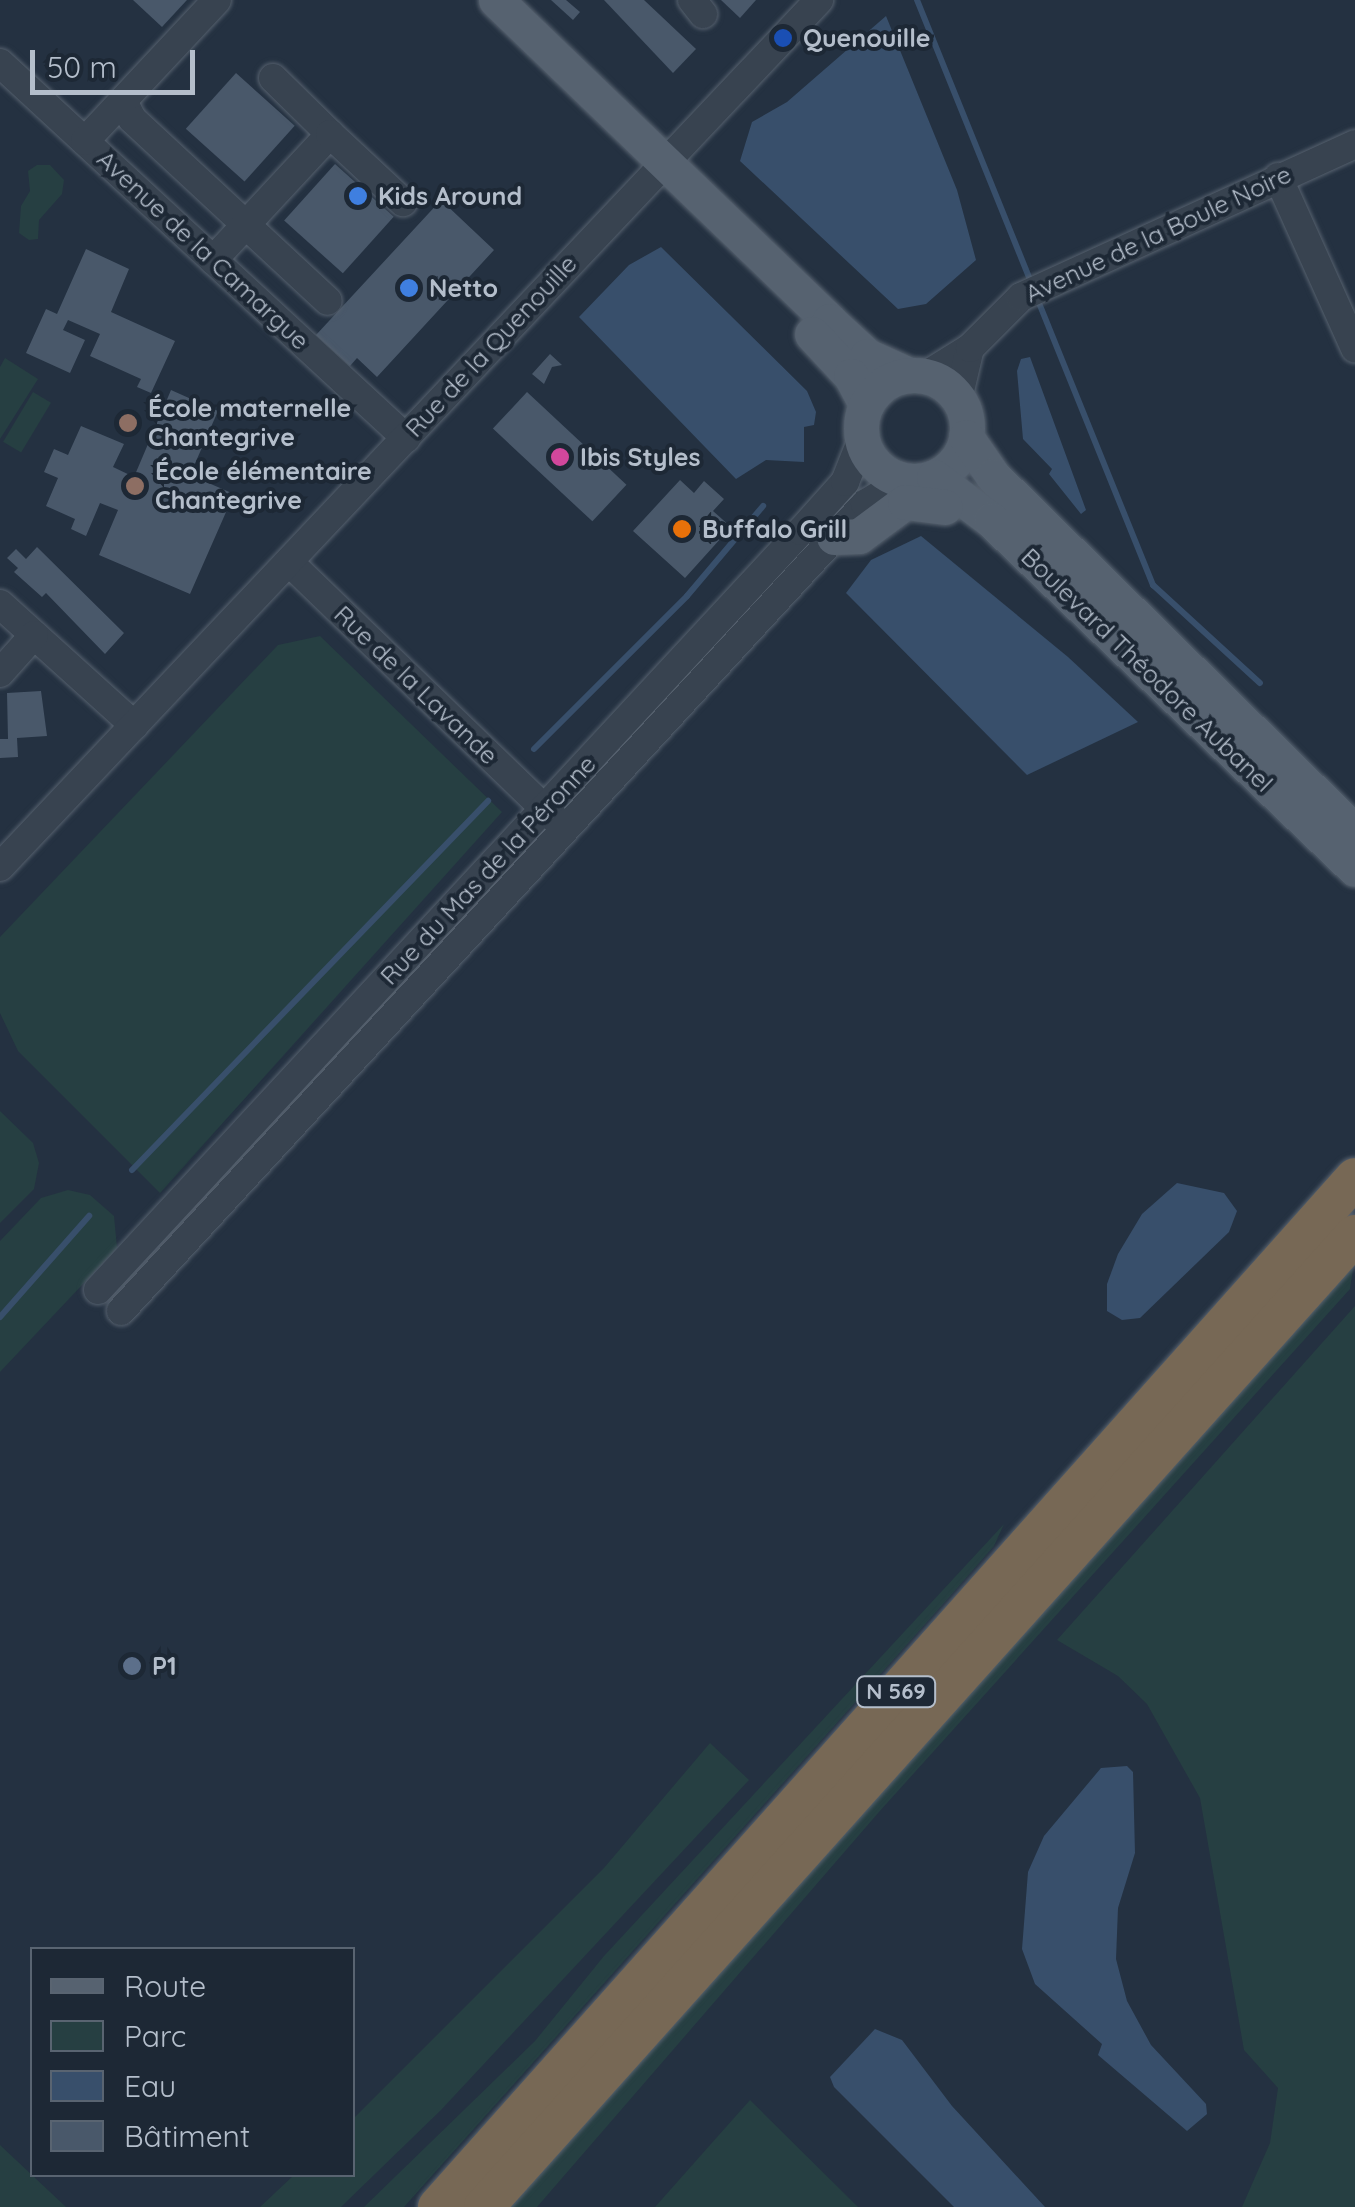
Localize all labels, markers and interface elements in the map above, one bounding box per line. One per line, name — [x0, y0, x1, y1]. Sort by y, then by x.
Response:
place label: Quenouille — [803, 23, 930, 53]
marker: Quenouille — [772, 27, 794, 49]
scale bar — [35, 30, 200, 92]
text: 50 m — [47, 48, 117, 86]
street label: Avenue de la Camargue — [91, 144, 315, 356]
street label: Avenue de la Boule Noire — [1020, 159, 1296, 309]
place label: Kids Around — [378, 181, 522, 211]
marker: Kids Around — [347, 185, 369, 207]
street label: Rue de la Quenouille — [399, 249, 583, 443]
place label: Netto — [429, 273, 498, 303]
marker: Netto — [398, 277, 420, 299]
place label: École maternelle Chantegrive — [148, 394, 351, 453]
marker: École maternelle Chantegrive — [117, 412, 139, 434]
place label: Ibis Styles — [580, 442, 701, 472]
marker: Ibis Styles — [549, 446, 571, 468]
place label: École élémentaire Chantegrive — [155, 457, 372, 516]
marker: École élémentaire Chantegrive — [124, 475, 146, 497]
place label: Buffalo Grill — [702, 514, 847, 544]
marker: Buffalo Grill — [671, 518, 693, 540]
street label: Boulevard Théodore Aubanel — [1015, 542, 1279, 798]
street label: Rue de la Lavande — [328, 599, 504, 771]
street label: Rue du Mas de la Péronne — [374, 749, 602, 991]
place label: P1 — [152, 1651, 177, 1681]
marker: P1 — [121, 1655, 143, 1677]
road number: N 569 — [856, 1675, 936, 1709]
legend — [30, 1947, 355, 2177]
text: Route — [124, 1967, 206, 2005]
text: Parc — [124, 2017, 186, 2055]
text: Eau — [124, 2067, 176, 2105]
text: Bâtiment — [124, 2117, 250, 2155]

